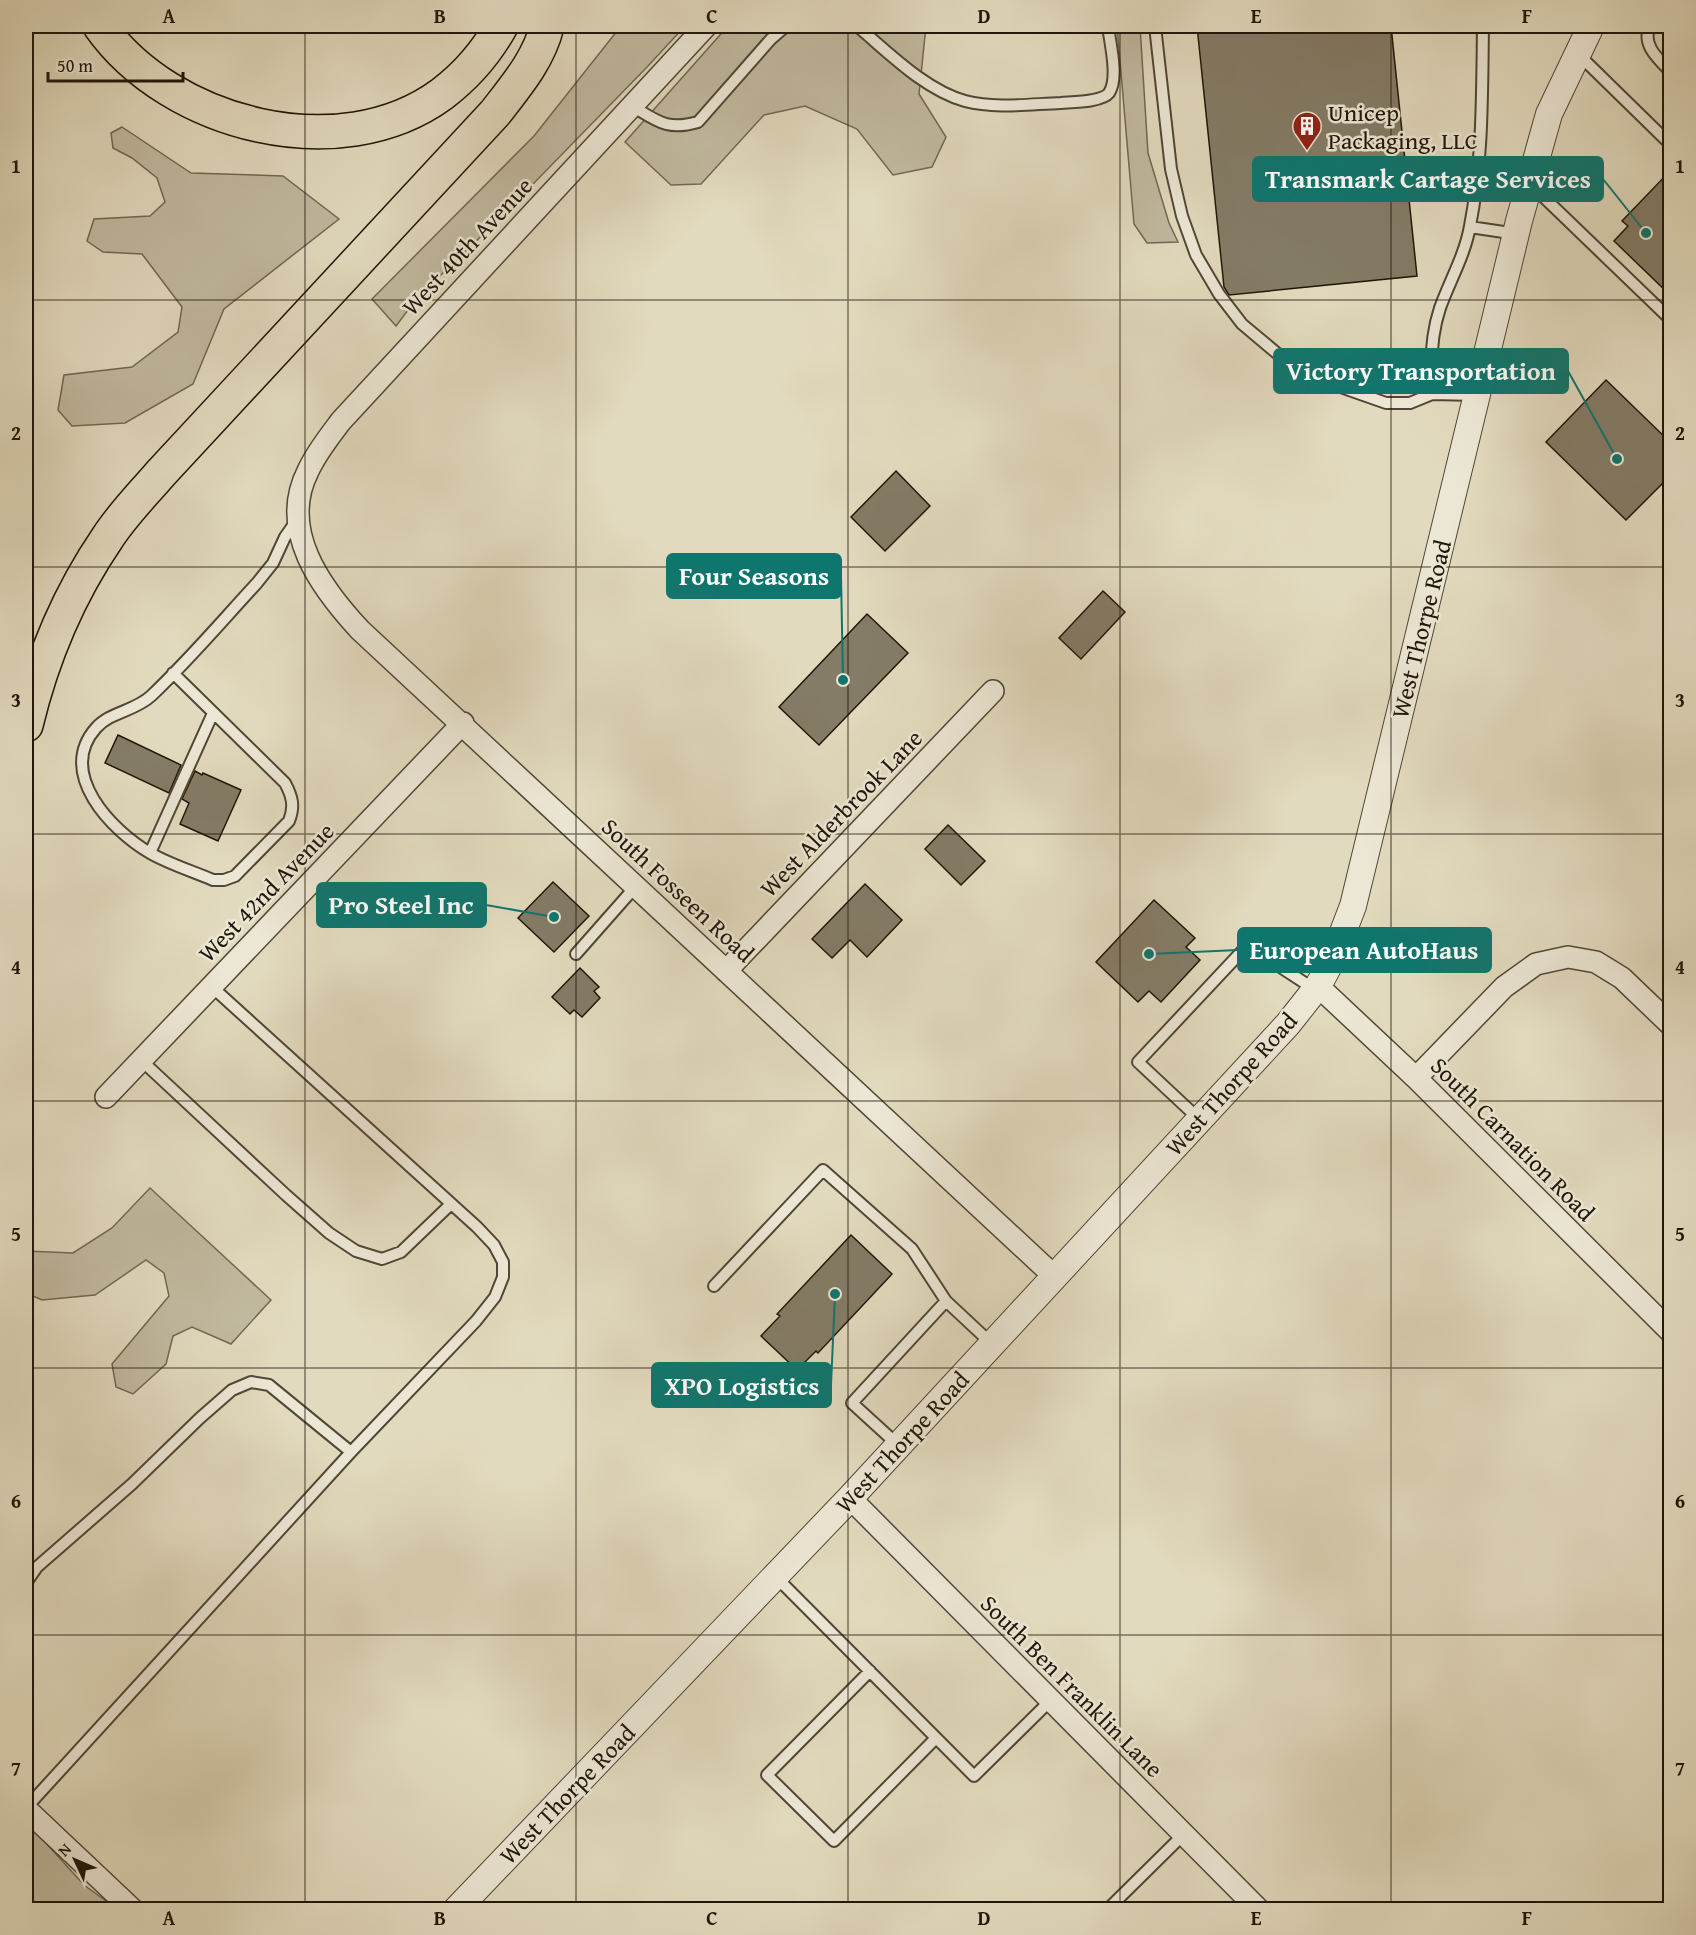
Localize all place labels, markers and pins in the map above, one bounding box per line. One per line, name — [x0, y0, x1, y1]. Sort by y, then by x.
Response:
place label: Unicep Packaging, LLC — [1328, 95, 1478, 158]
building icon: Unicep Packaging, LLC — [1291, 110, 1323, 152]
callout: Transmark Cartage Services — [1253, 157, 1603, 201]
callout: Victory Transportation — [1274, 349, 1568, 393]
callout: Four Seasons — [667, 554, 841, 598]
callout: Pro Steel Inc — [317, 883, 486, 927]
callout: European AutoHaus — [1238, 928, 1491, 972]
callout: XPO Logistics — [652, 1363, 831, 1407]

